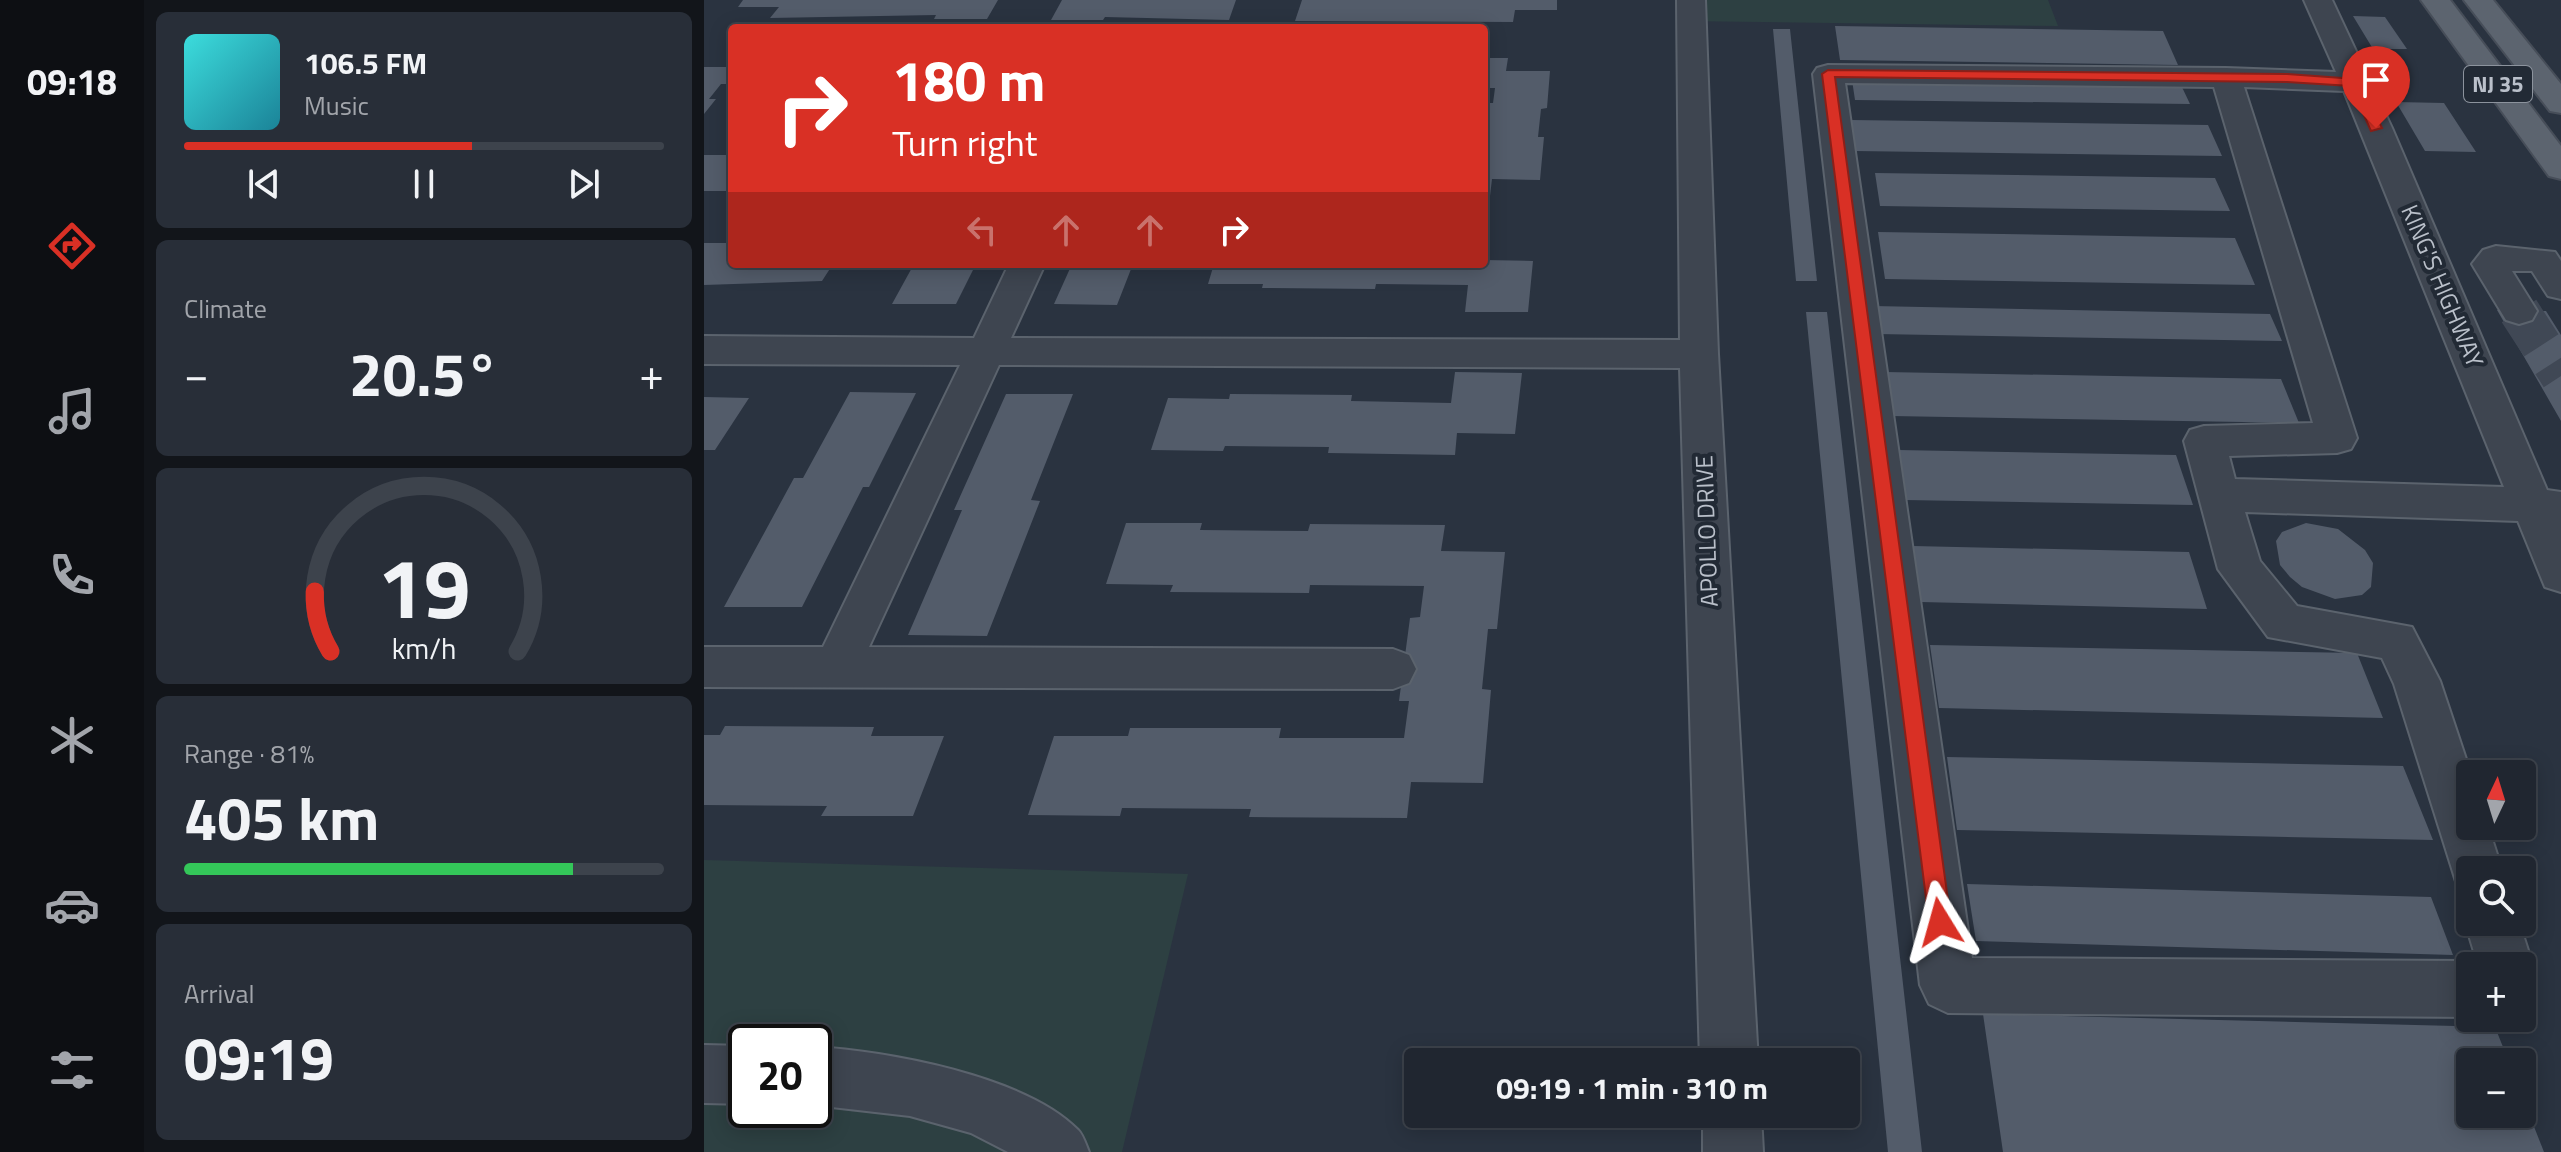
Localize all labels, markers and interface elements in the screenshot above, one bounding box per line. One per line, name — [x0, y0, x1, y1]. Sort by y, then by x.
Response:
text: 180 m — [892, 38, 1045, 123]
text: 106.5 FM — [304, 40, 427, 86]
pin — [2342, 46, 2410, 128]
text: 09:18 — [27, 54, 117, 109]
icon: right — [760, 56, 864, 160]
icon: arrive — [2354, 58, 2398, 102]
road number: NJ 35 — [2464, 66, 2532, 102]
text: Music — [304, 86, 369, 125]
text: Turn right — [892, 115, 1037, 170]
icon: previous — [242, 162, 286, 206]
icon: pause — [402, 162, 446, 206]
icon: next — [562, 162, 606, 206]
street label: KING'S HIGHWAY — [2392, 199, 2493, 373]
icon: left — [960, 208, 1004, 252]
icon: ahead — [1044, 208, 1088, 252]
icon: ahead — [1128, 208, 1172, 252]
icon: right — [1212, 208, 1256, 252]
icon: directions — [44, 218, 100, 274]
text: Climate — [184, 289, 267, 328]
text: 20.5° — [349, 328, 499, 419]
text: − — [184, 340, 209, 407]
text: + — [639, 340, 664, 407]
icon: music — [44, 383, 100, 439]
street label: APOLLO DRIVE — [1685, 455, 1727, 607]
text: 19 — [377, 524, 471, 650]
icon: phone — [44, 547, 100, 603]
text: km/h — [392, 627, 456, 670]
icon: climate — [44, 712, 100, 768]
text: Range · 81% — [184, 734, 314, 773]
north arrow — [2456, 760, 2536, 840]
map controls — [2456, 760, 2536, 1128]
text: 405 km — [184, 772, 379, 863]
button: search — [2456, 856, 2536, 936]
icon: car — [44, 877, 100, 933]
position arrow — [1898, 880, 1982, 964]
button: + — [2456, 952, 2536, 1032]
text: Arrival — [184, 974, 255, 1013]
text: 09:19 — [184, 1012, 334, 1103]
speed limit sign: 20 — [728, 1024, 832, 1128]
icon: filters — [44, 1042, 100, 1098]
button: − — [2456, 1048, 2536, 1128]
text: 09:19 · 1 min · 310 m — [1496, 1065, 1768, 1111]

